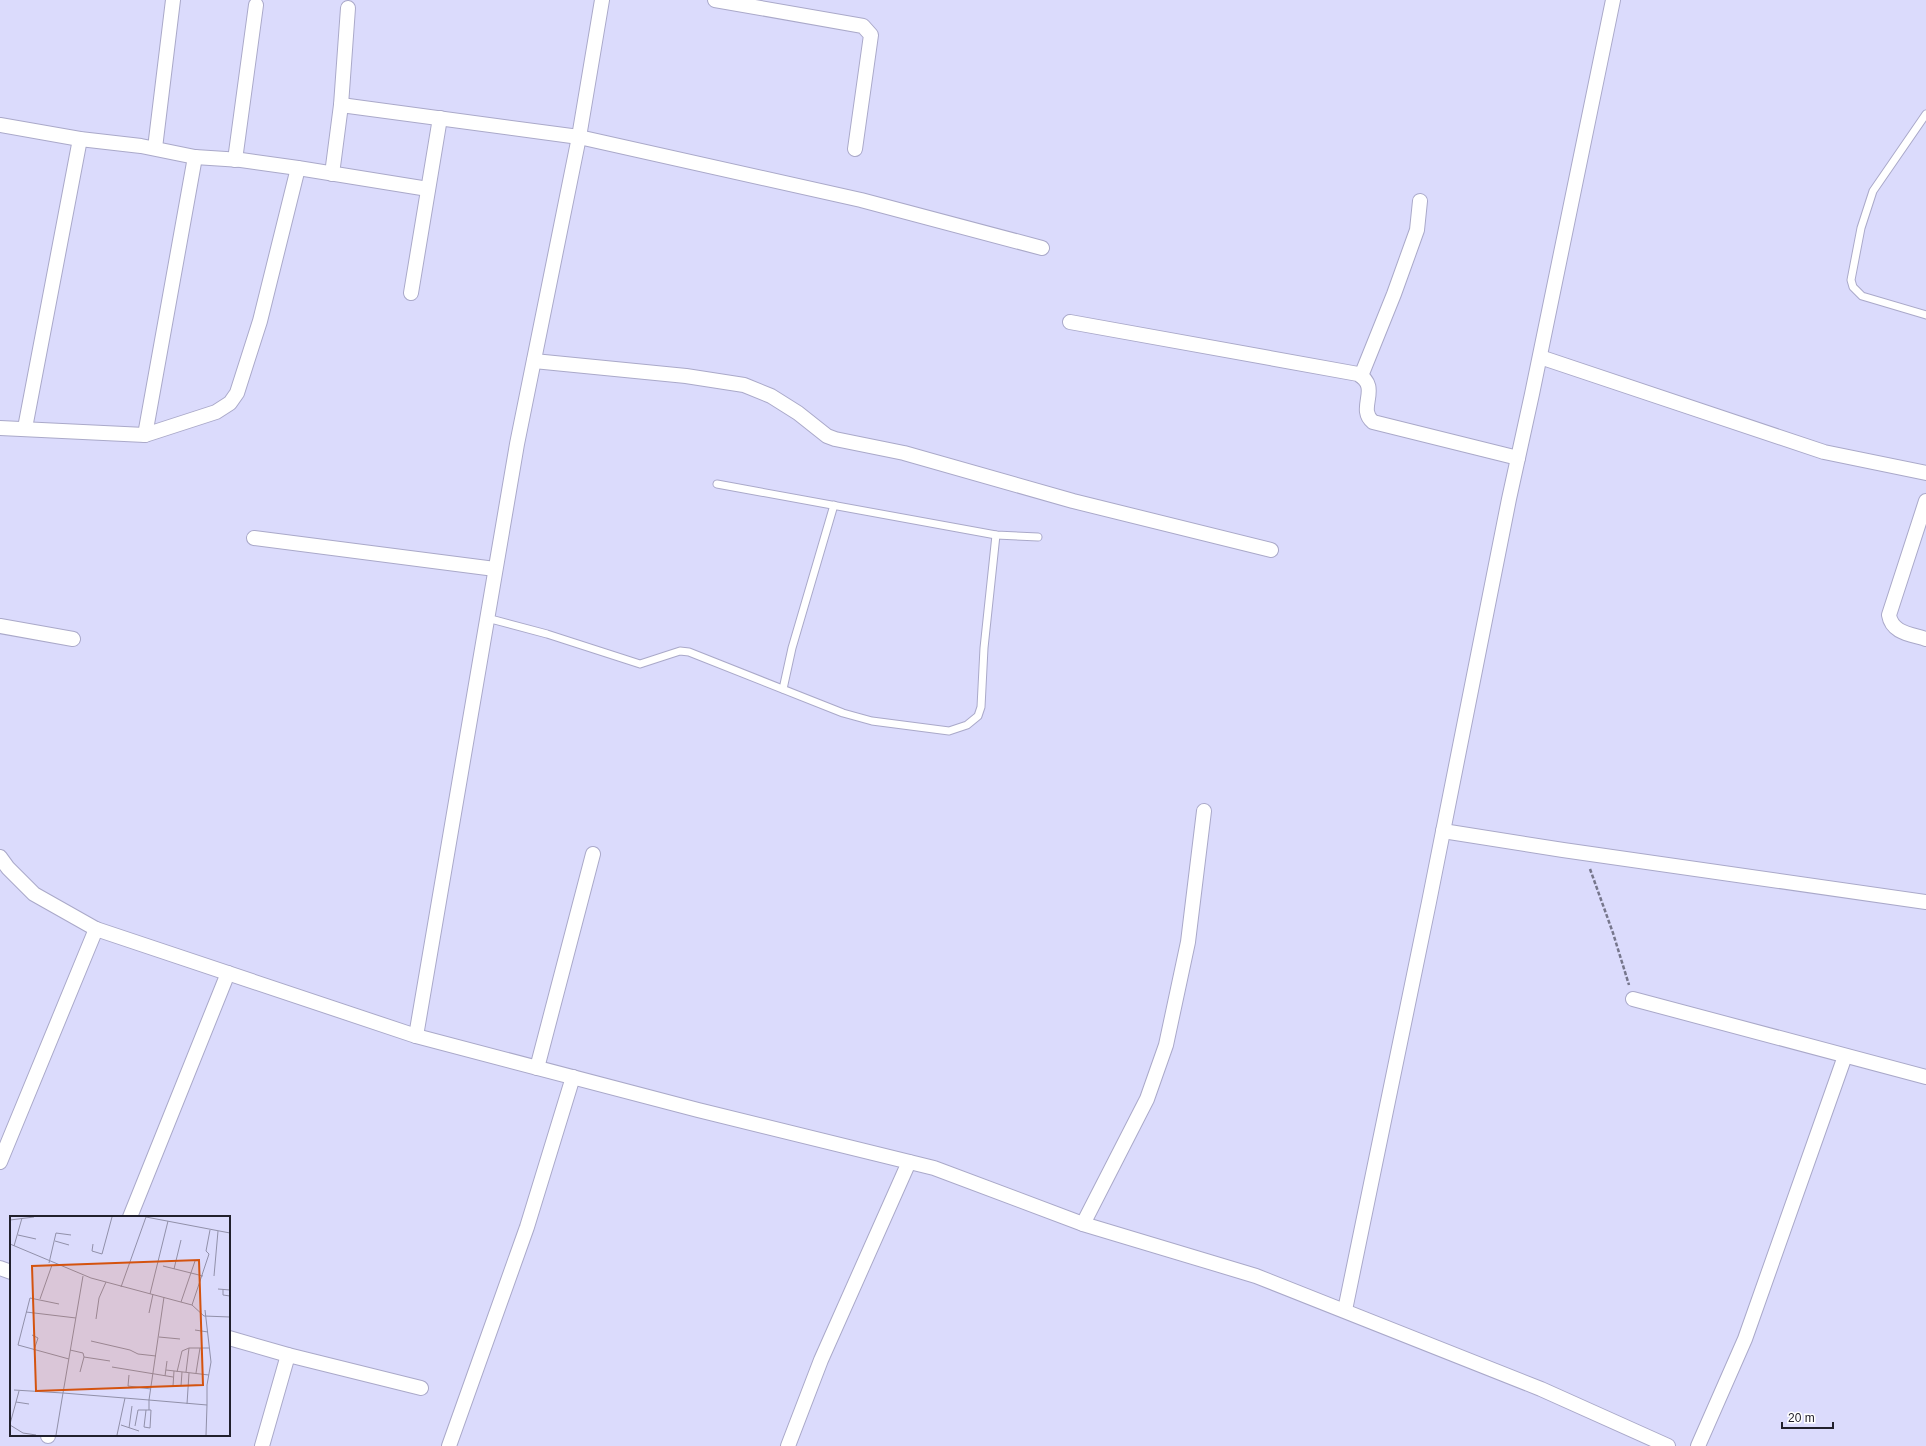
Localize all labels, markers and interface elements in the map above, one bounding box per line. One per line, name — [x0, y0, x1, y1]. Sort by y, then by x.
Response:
inset map — [10, 1216, 230, 1436]
scale bar — [1782, 1404, 1833, 1430]
text: 20 m — [1788, 1411, 1815, 1425]

